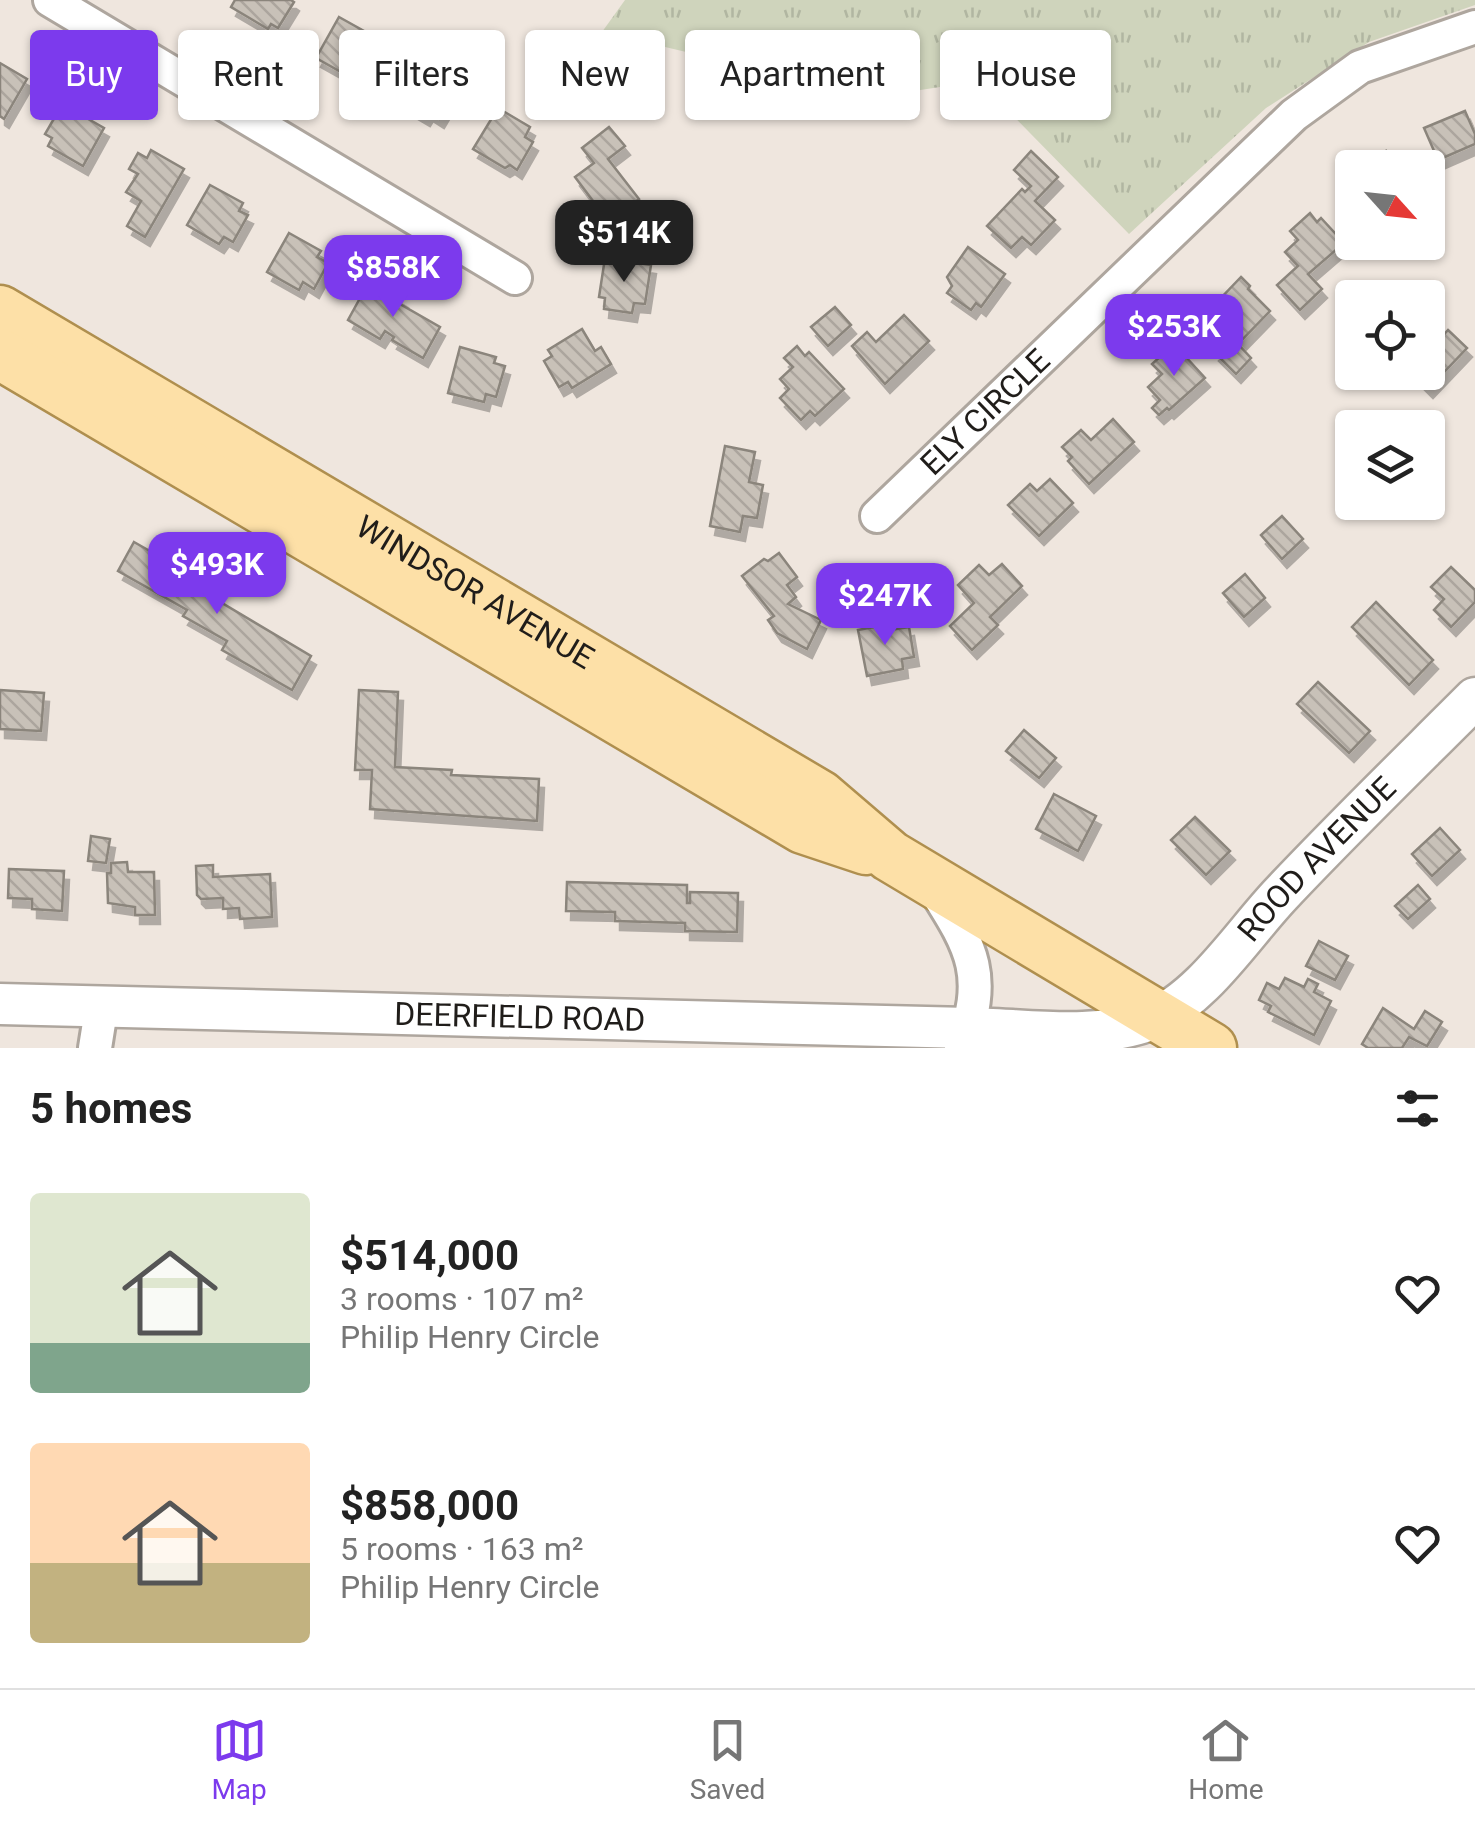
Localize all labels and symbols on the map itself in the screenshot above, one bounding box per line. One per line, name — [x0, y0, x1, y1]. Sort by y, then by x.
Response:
north arrow — [1335, 150, 1445, 260]
pin: $514K — [554, 200, 694, 285]
pin: $858K — [323, 235, 463, 320]
pin: $253K — [1104, 294, 1244, 379]
street label: ELY CIRCLE — [913, 341, 1058, 483]
street label: WINDSOR AVENUE — [349, 507, 601, 677]
pin: $493K — [147, 532, 287, 617]
pin: $247K — [815, 563, 955, 648]
street label: ROOD AVENUE — [1230, 769, 1404, 949]
street label: DEERFIELD ROAD — [394, 995, 646, 1039]

